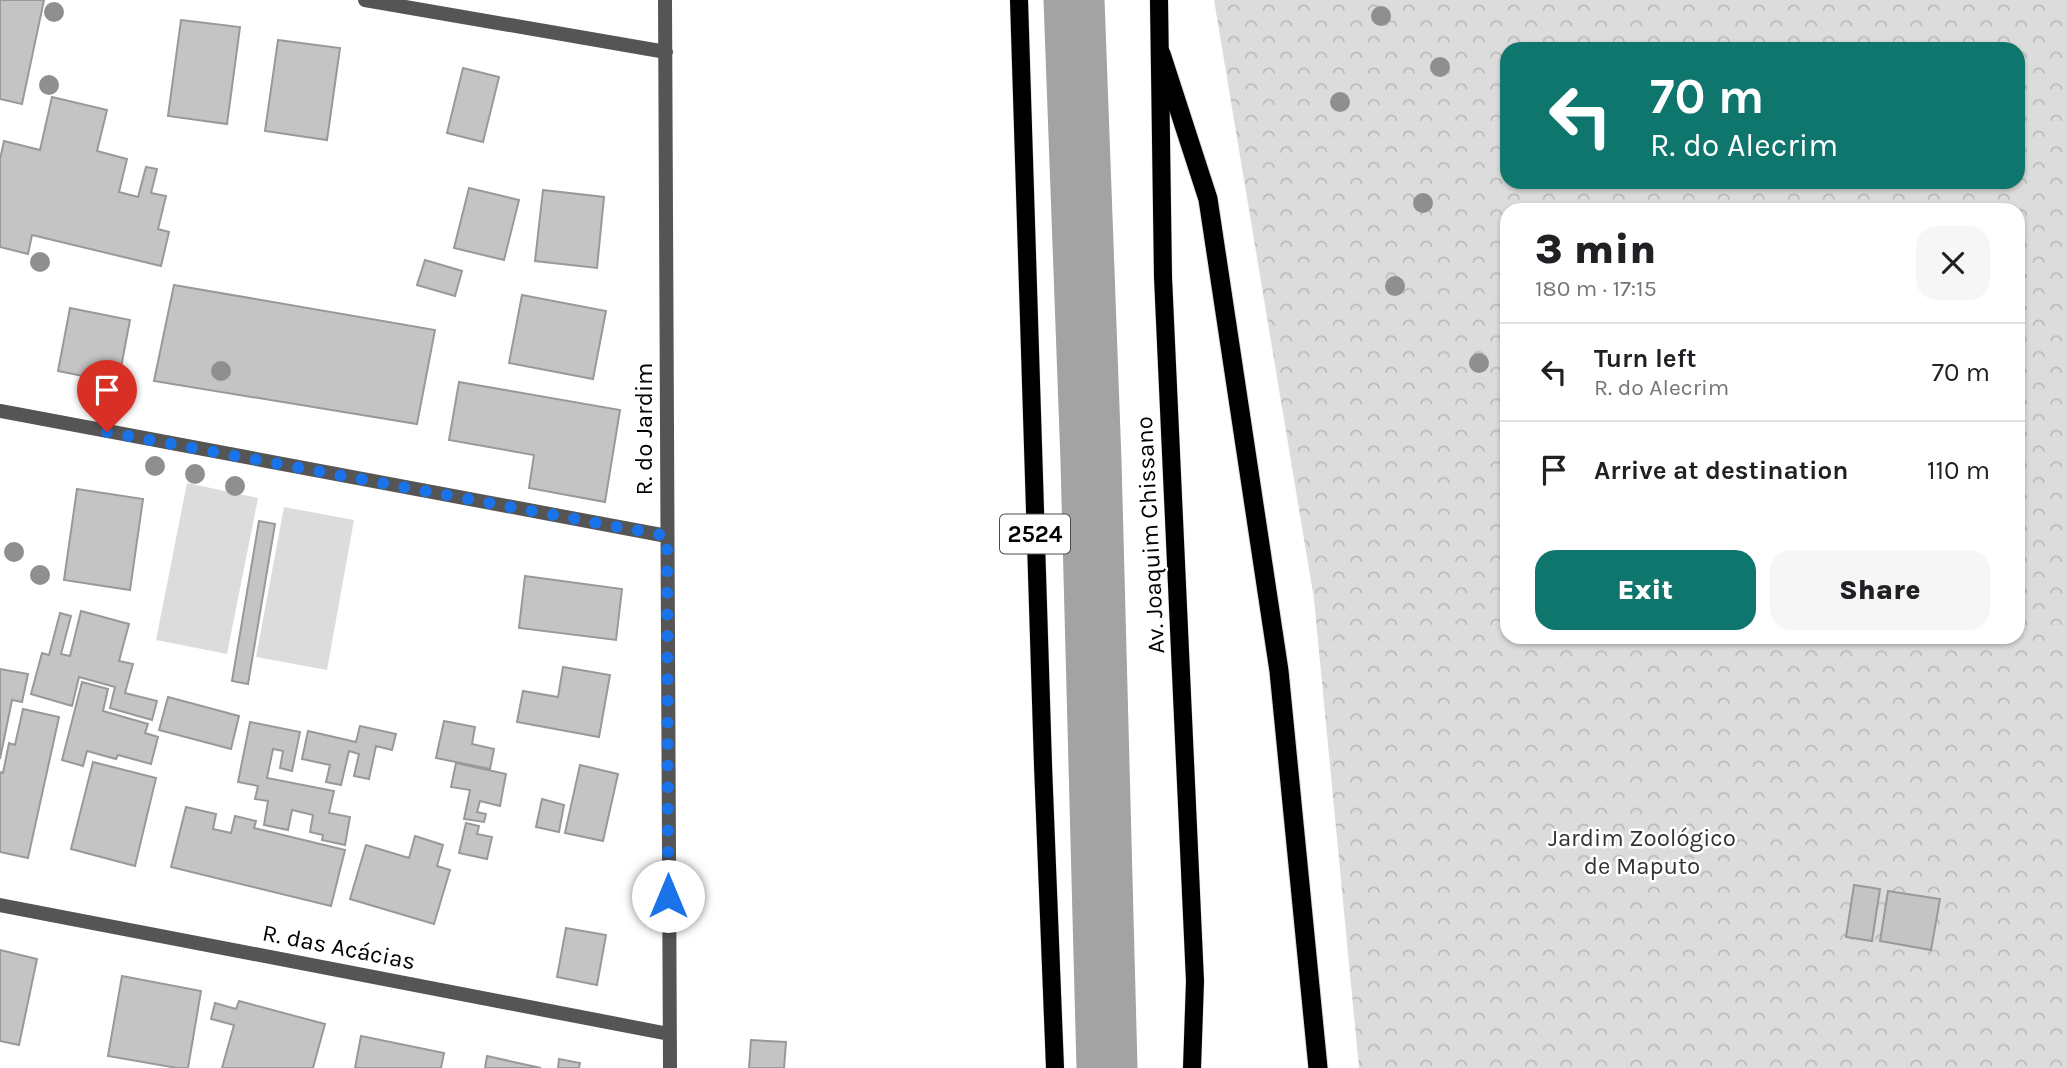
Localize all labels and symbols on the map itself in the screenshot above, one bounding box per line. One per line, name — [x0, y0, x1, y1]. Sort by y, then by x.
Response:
pin — [77, 360, 137, 432]
street label: R. do Jardim — [630, 362, 658, 496]
street label: Av. Joaquim Chissano — [1130, 416, 1170, 654]
road number: 2524 — [1000, 514, 1070, 554]
park label: Jardim Zoológico de Maputo — [1548, 824, 1736, 880]
position arrow — [631, 859, 705, 933]
street label: R. das Acácias — [260, 918, 418, 976]

